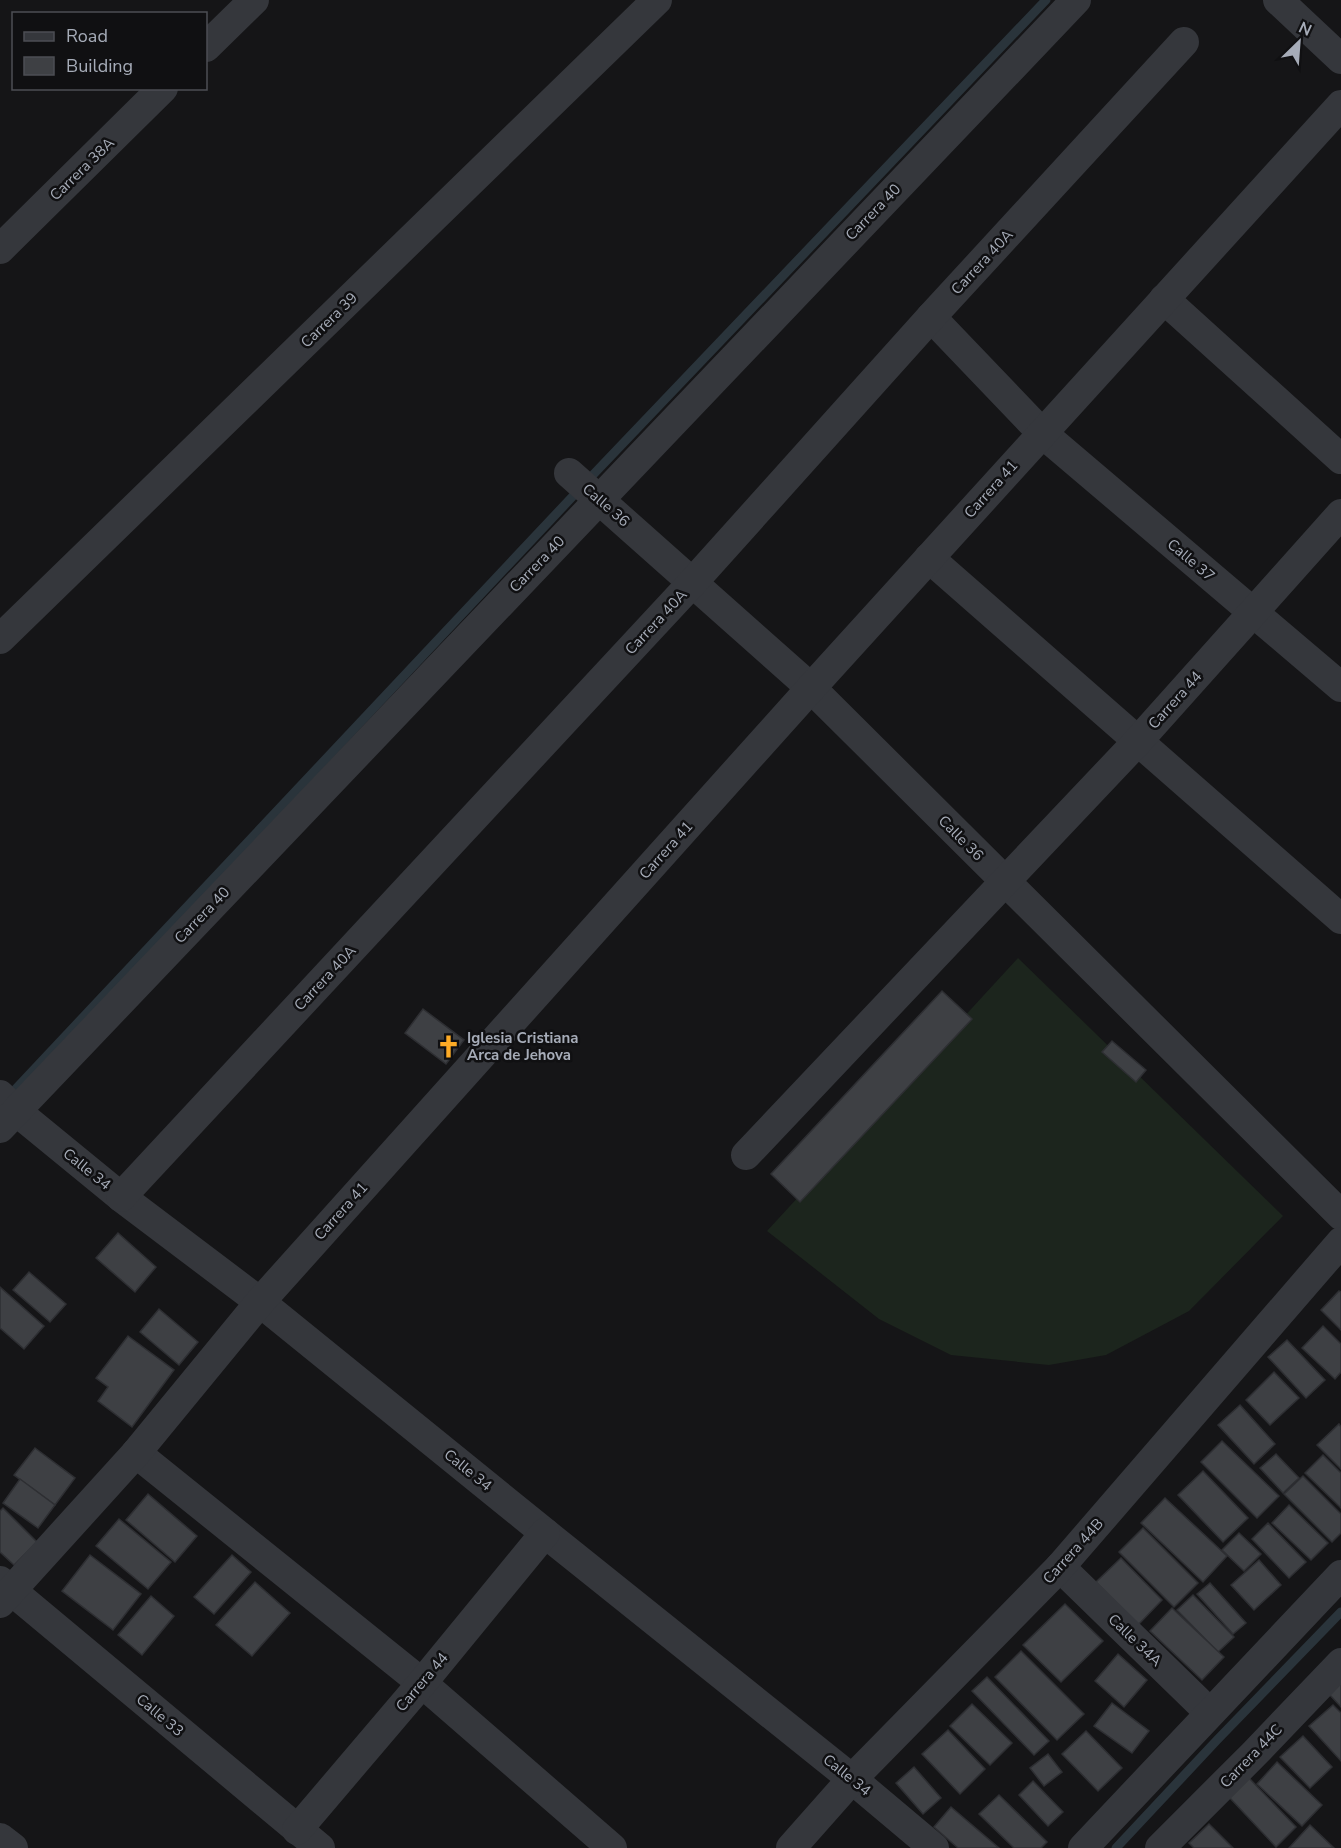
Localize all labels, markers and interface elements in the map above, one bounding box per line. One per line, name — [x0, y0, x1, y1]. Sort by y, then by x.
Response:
legend — [12, 12, 207, 90]
north arrow — [1269, 12, 1329, 72]
text: N — [1295, 17, 1315, 42]
text: Road — [66, 24, 108, 48]
text: Building — [66, 54, 133, 78]
street label: Carrera 38A — [45, 133, 119, 205]
street label: Carrera 40 — [841, 179, 905, 245]
street label: Carrera 40A — [947, 225, 1017, 299]
street label: Carrera 39 — [296, 288, 362, 352]
street label: Carrera 41 — [960, 456, 1022, 522]
street label: Calle 36 — [578, 479, 634, 531]
street label: Carrera 40 — [505, 531, 569, 597]
street label: Calle 37 — [1163, 534, 1219, 586]
street label: Carrera 40A — [621, 585, 691, 659]
street label: Carrera 44 — [1144, 667, 1206, 733]
street label: Calle 36 — [934, 811, 988, 865]
street label: Carrera 41 — [635, 817, 697, 883]
street label: Carrera 40 — [170, 882, 234, 948]
street label: Carrera 40A — [290, 941, 360, 1015]
place label: Iglesia Cristiana Arca de Jehova — [467, 1028, 578, 1065]
church icon: Iglesia Cristiana Arca de Jehova — [436, 1034, 462, 1060]
street label: Calle 34 — [59, 1143, 115, 1195]
street label: Carrera 41 — [310, 1178, 372, 1244]
street label: Calle 34 — [440, 1444, 496, 1496]
street label: Carrera 44B — [1038, 1514, 1108, 1588]
street label: Calle 34A — [1104, 1609, 1166, 1671]
street label: Carrera 44 — [391, 1648, 453, 1716]
street label: Calle 33 — [132, 1689, 188, 1741]
street label: Carrera 44C — [1215, 1720, 1287, 1792]
street label: Calle 34 — [819, 1749, 875, 1801]

